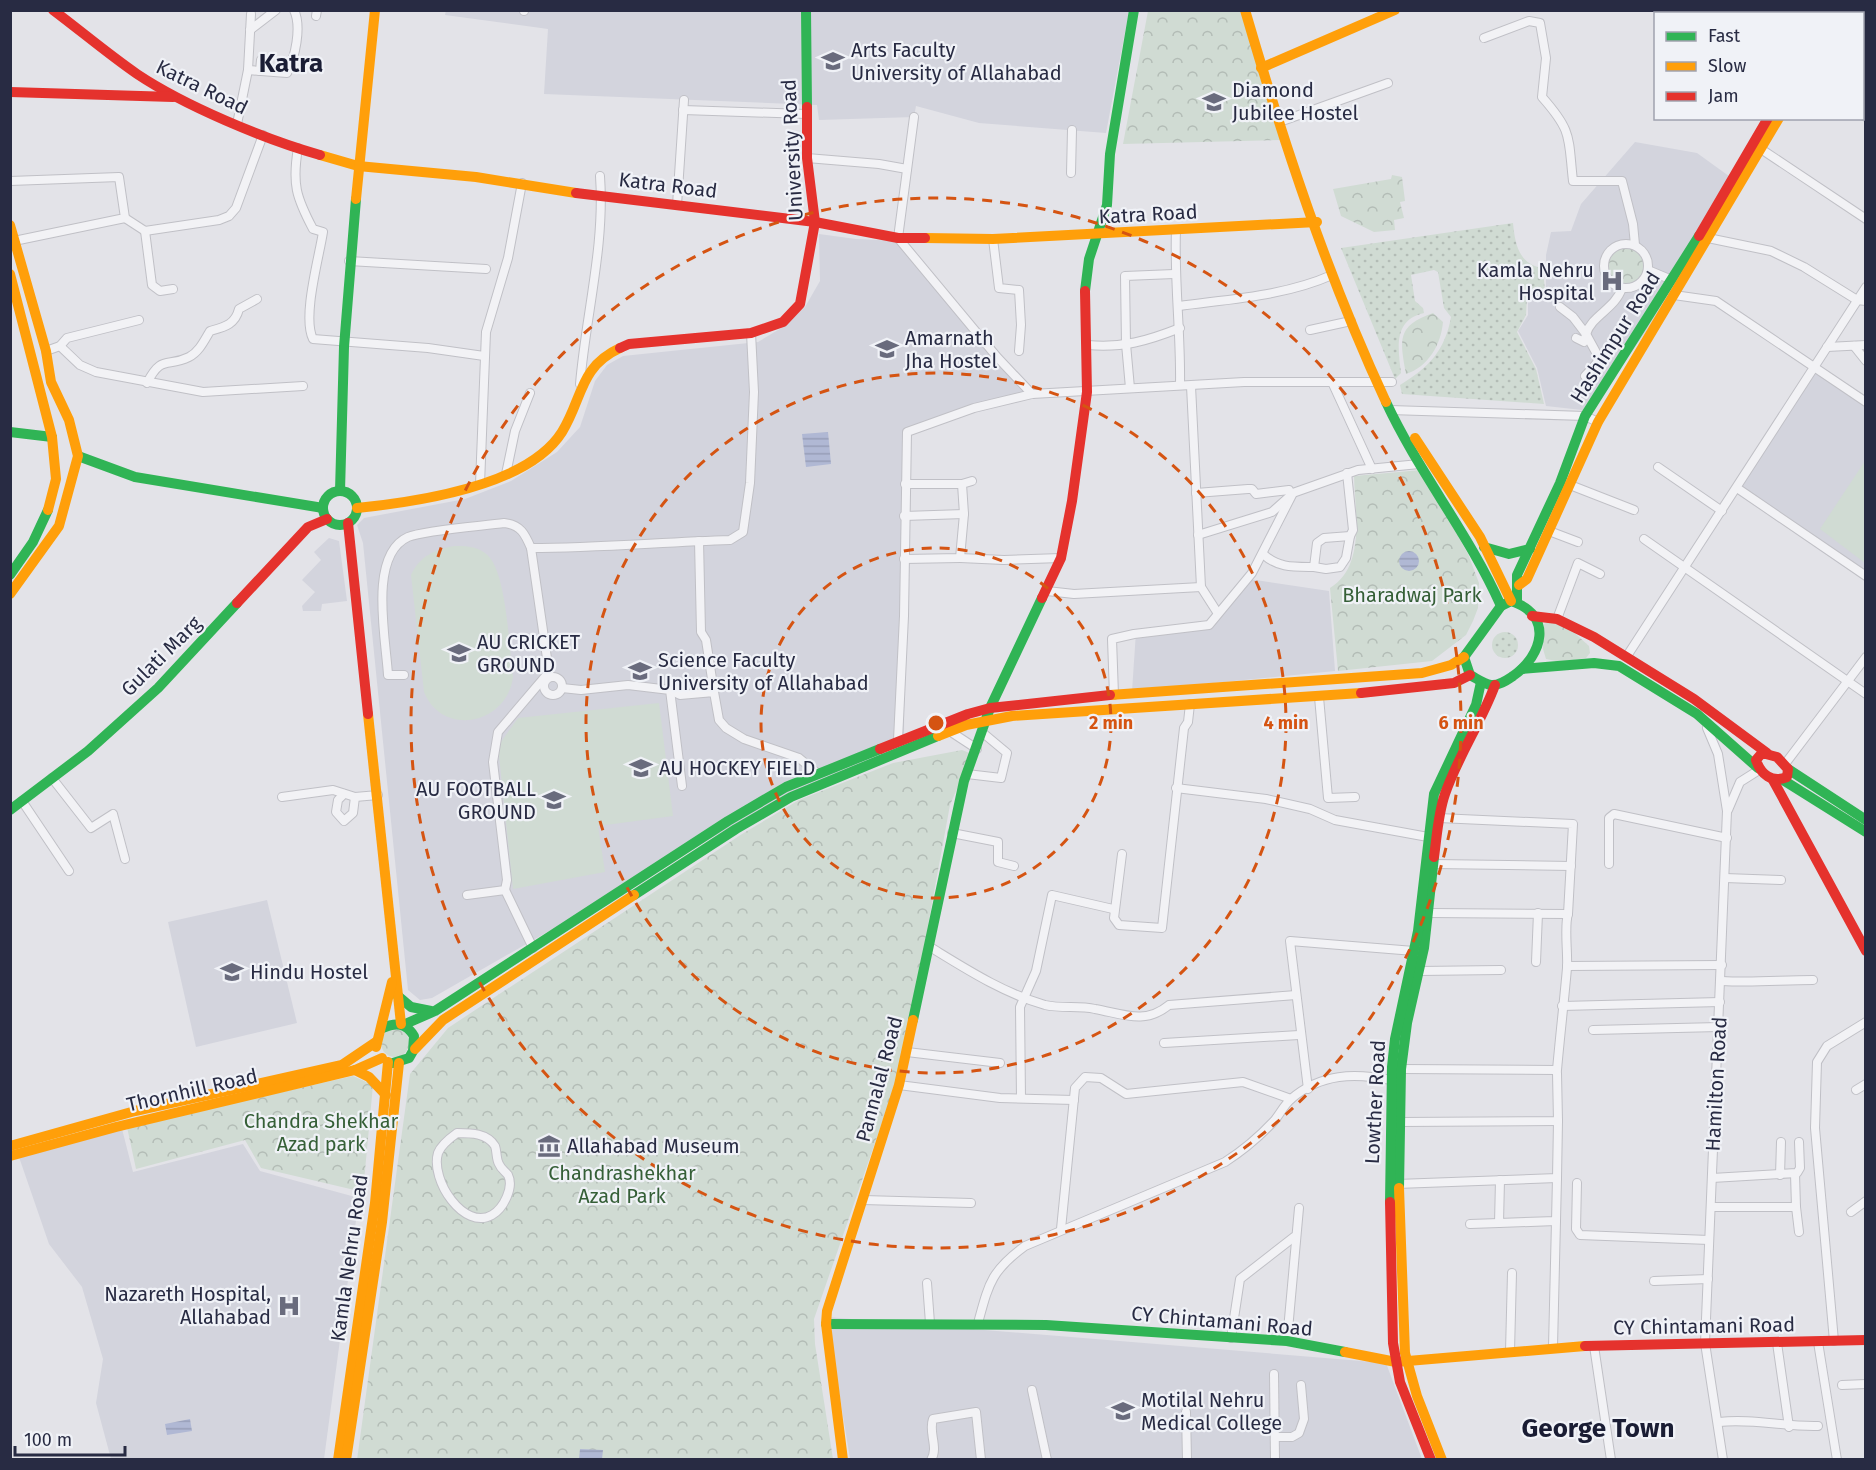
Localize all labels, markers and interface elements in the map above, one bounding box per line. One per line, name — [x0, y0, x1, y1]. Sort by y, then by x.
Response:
legend — [1654, 12, 1864, 120]
text: Fast — [1708, 25, 1741, 47]
place label: Arts Faculty University of Allahabad — [851, 38, 1062, 85]
district label: Katra — [259, 48, 323, 79]
school or university icon: Arts Faculty University of Allahabad — [820, 48, 846, 74]
street label: Katra Road — [152, 55, 252, 119]
text: Slow — [1708, 55, 1747, 77]
street label: University Road — [776, 78, 808, 222]
place label: Diamond Jubilee Hostel — [1232, 78, 1359, 125]
text: Jam — [1708, 85, 1739, 107]
school or university icon: Diamond Jubilee Hostel — [1201, 89, 1227, 115]
street label: Katra Road — [617, 167, 719, 203]
street label: Katra Road — [1098, 199, 1198, 229]
place label: Kamla Nehru Hospital — [1477, 258, 1594, 305]
street label: Hashimpur Road — [1565, 267, 1665, 407]
hospital icon: Kamla Nehru Hospital — [1599, 268, 1625, 294]
place label: Amarnath Jha Hostel — [905, 326, 997, 373]
school or university icon: Amarnath Jha Hostel — [874, 336, 900, 362]
park label: Bharadwaj Park — [1342, 583, 1483, 607]
street label: Gulati Marg — [116, 611, 206, 701]
place label: AU CRICKET GROUND — [477, 630, 581, 677]
school or university icon: AU CRICKET GROUND — [446, 640, 472, 666]
place label: Science Faculty University of Allahabad — [658, 648, 869, 695]
school or university icon: Science Faculty University of Allahabad — [627, 658, 653, 684]
text: 2 min — [1089, 712, 1133, 734]
text: 4 min — [1263, 712, 1309, 734]
text: 6 min — [1438, 712, 1484, 734]
centre of rings — [926, 713, 946, 733]
school or university icon: AU HOCKEY FIELD — [628, 755, 654, 781]
place label: AU HOCKEY FIELD — [659, 756, 815, 780]
place label: AU FOOTBALL GROUND — [416, 777, 536, 824]
school or university icon: AU FOOTBALL GROUND — [541, 787, 567, 813]
school or university icon: Hindu Hostel — [219, 959, 245, 985]
place label: Hindu Hostel — [250, 960, 368, 984]
street label: Pannalal Road — [851, 1013, 907, 1145]
street label: Hamilton Road — [1700, 1016, 1732, 1152]
street label: Lowther Road — [1360, 1039, 1390, 1165]
street label: Thornhill Road — [124, 1063, 260, 1117]
park label: Chandra Shekhar Azad park — [244, 1109, 399, 1156]
museum icon: Allahabad Museum — [536, 1133, 562, 1159]
place label: Allahabad Museum — [567, 1134, 740, 1158]
park label: Chandrashekhar Azad Park — [548, 1161, 696, 1208]
street label: Kamla Nehru Road — [325, 1173, 373, 1343]
place label: Nazareth Hospital, Allahabad — [104, 1282, 271, 1329]
hospital icon: Nazareth Hospital, Allahabad — [276, 1293, 302, 1319]
street label: CY Chintamani Road — [1130, 1301, 1314, 1341]
street label: CY Chintamani Road — [1613, 1312, 1795, 1340]
place label: Motilal Nehru Medical College — [1141, 1388, 1282, 1435]
school or university icon: Motilal Nehru Medical College — [1110, 1398, 1136, 1424]
district label: George Town — [1522, 1413, 1674, 1444]
scale bar — [15, 1419, 124, 1457]
text: 100 m — [24, 1429, 72, 1451]

